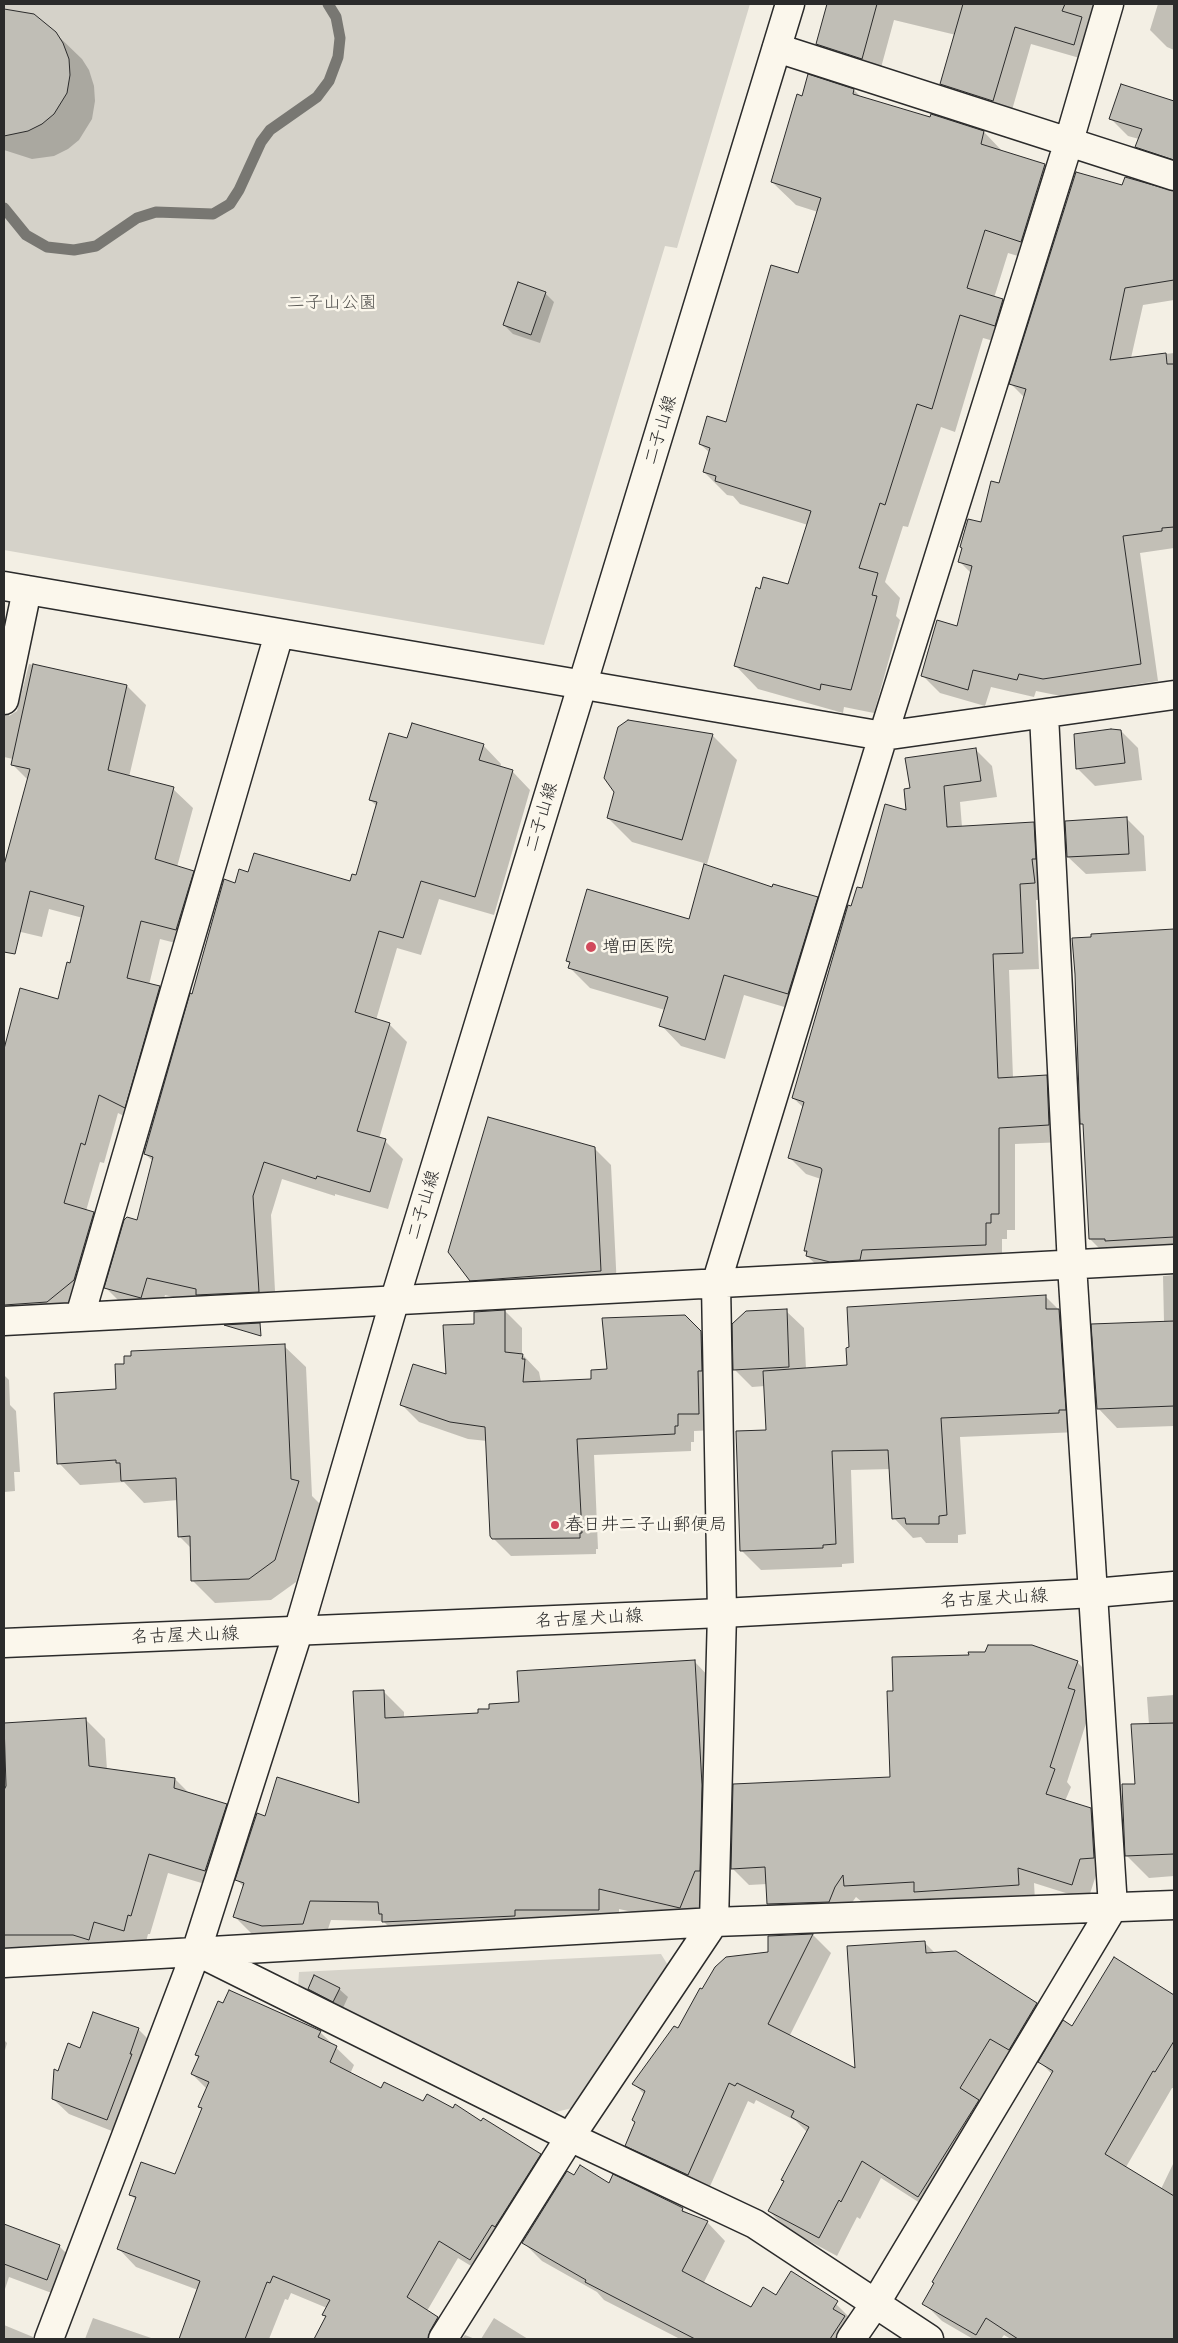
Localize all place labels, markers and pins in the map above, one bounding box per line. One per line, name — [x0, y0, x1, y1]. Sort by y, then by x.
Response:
place label: 増田医院 — [602, 936, 674, 958]
marker: 増田医院 — [584, 940, 598, 954]
place label: 春日井二子山郵便局 — [565, 1514, 727, 1536]
marker: 春日井二子山郵便局 — [549, 1519, 561, 1531]

